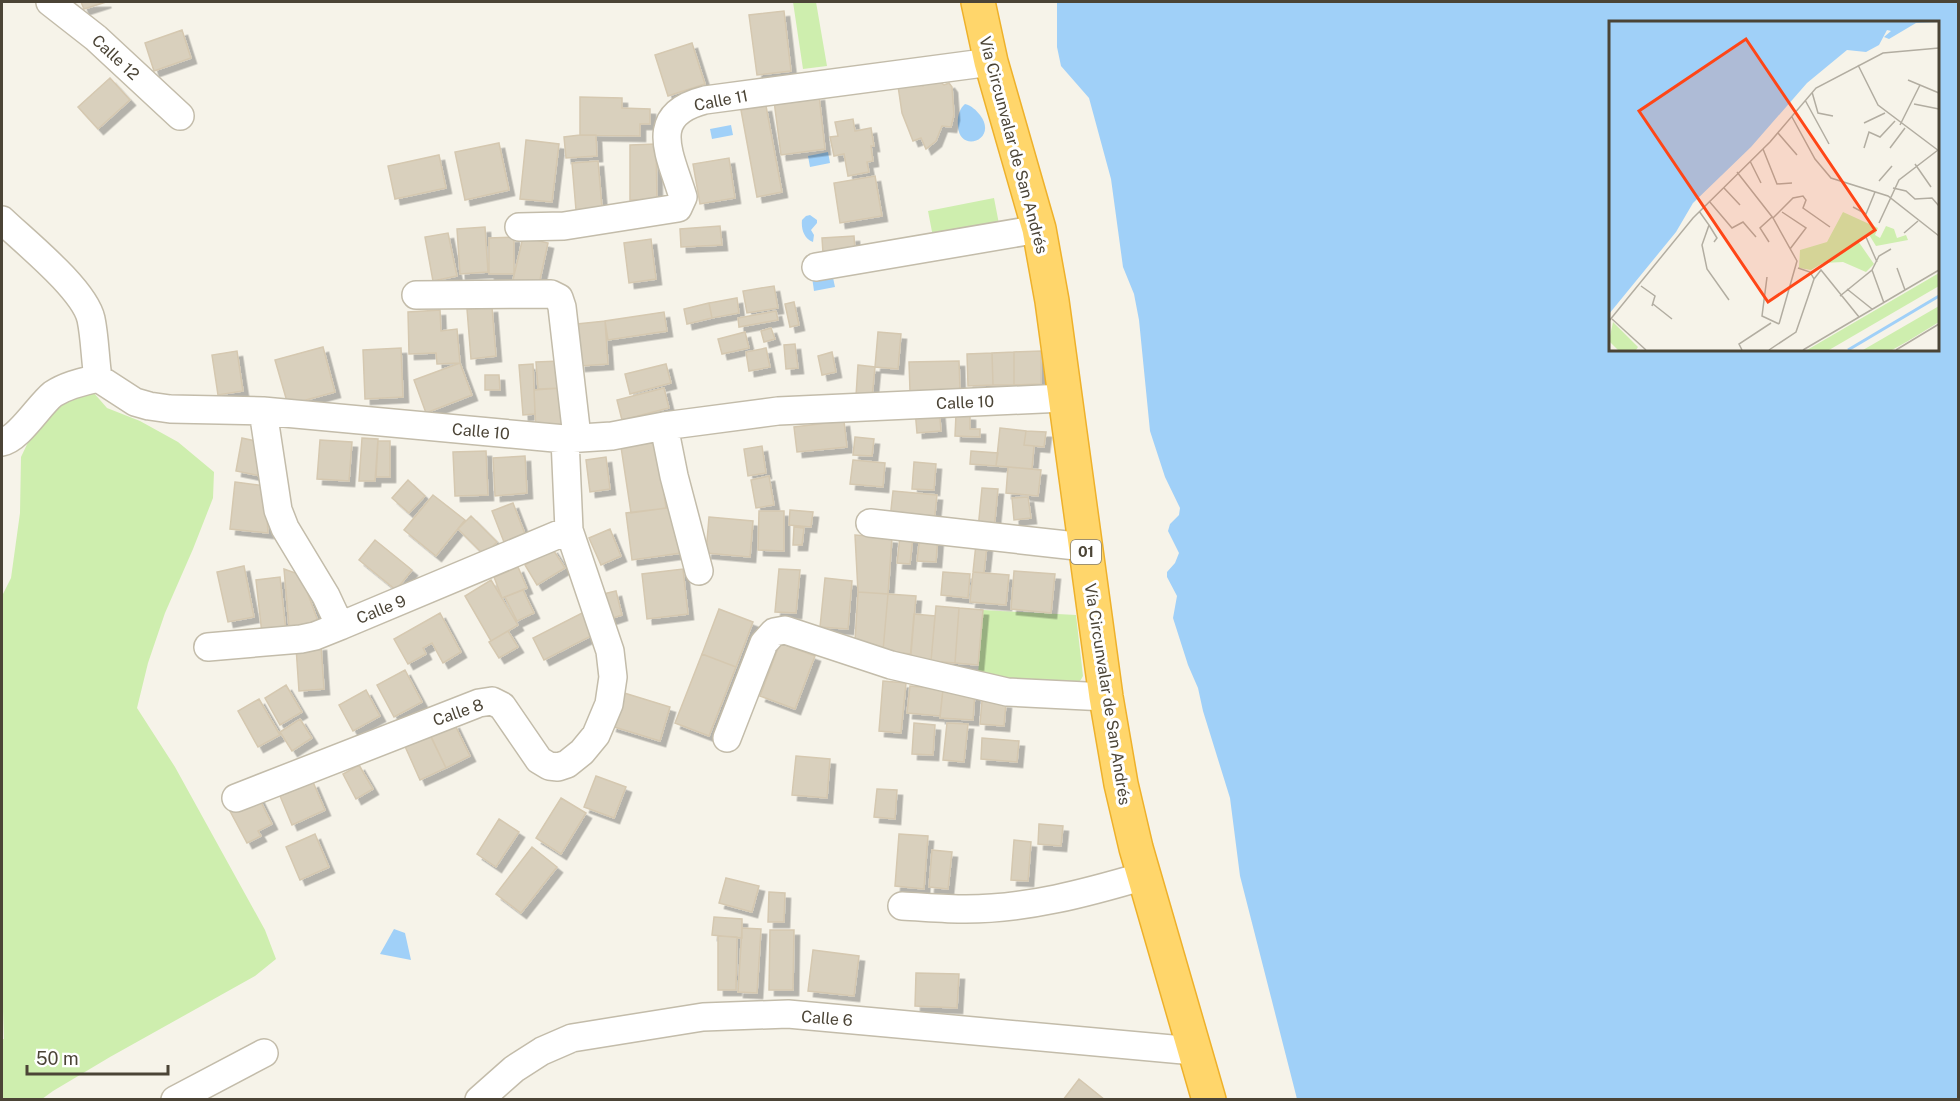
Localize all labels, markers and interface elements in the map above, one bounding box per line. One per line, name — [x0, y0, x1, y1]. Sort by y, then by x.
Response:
inset map — [1609, 21, 1939, 351]
street label: Calle 12 — [88, 31, 143, 84]
street label: Vía Circunvalar de San Andrés — [975, 34, 1052, 256]
street label: Calle 11 — [692, 86, 750, 115]
street label: Calle 10 — [936, 392, 995, 413]
street label: Calle 10 — [451, 420, 511, 444]
road number: 01 — [1071, 540, 1101, 564]
street label: Vía Circunvalar de San Andrés — [1081, 582, 1134, 806]
street label: Calle 9 — [354, 591, 409, 628]
street label: Calle 8 — [430, 695, 486, 730]
street label: Calle 6 — [800, 1007, 854, 1030]
scale bar — [27, 1038, 168, 1076]
text: 50 m — [36, 1048, 79, 1069]

